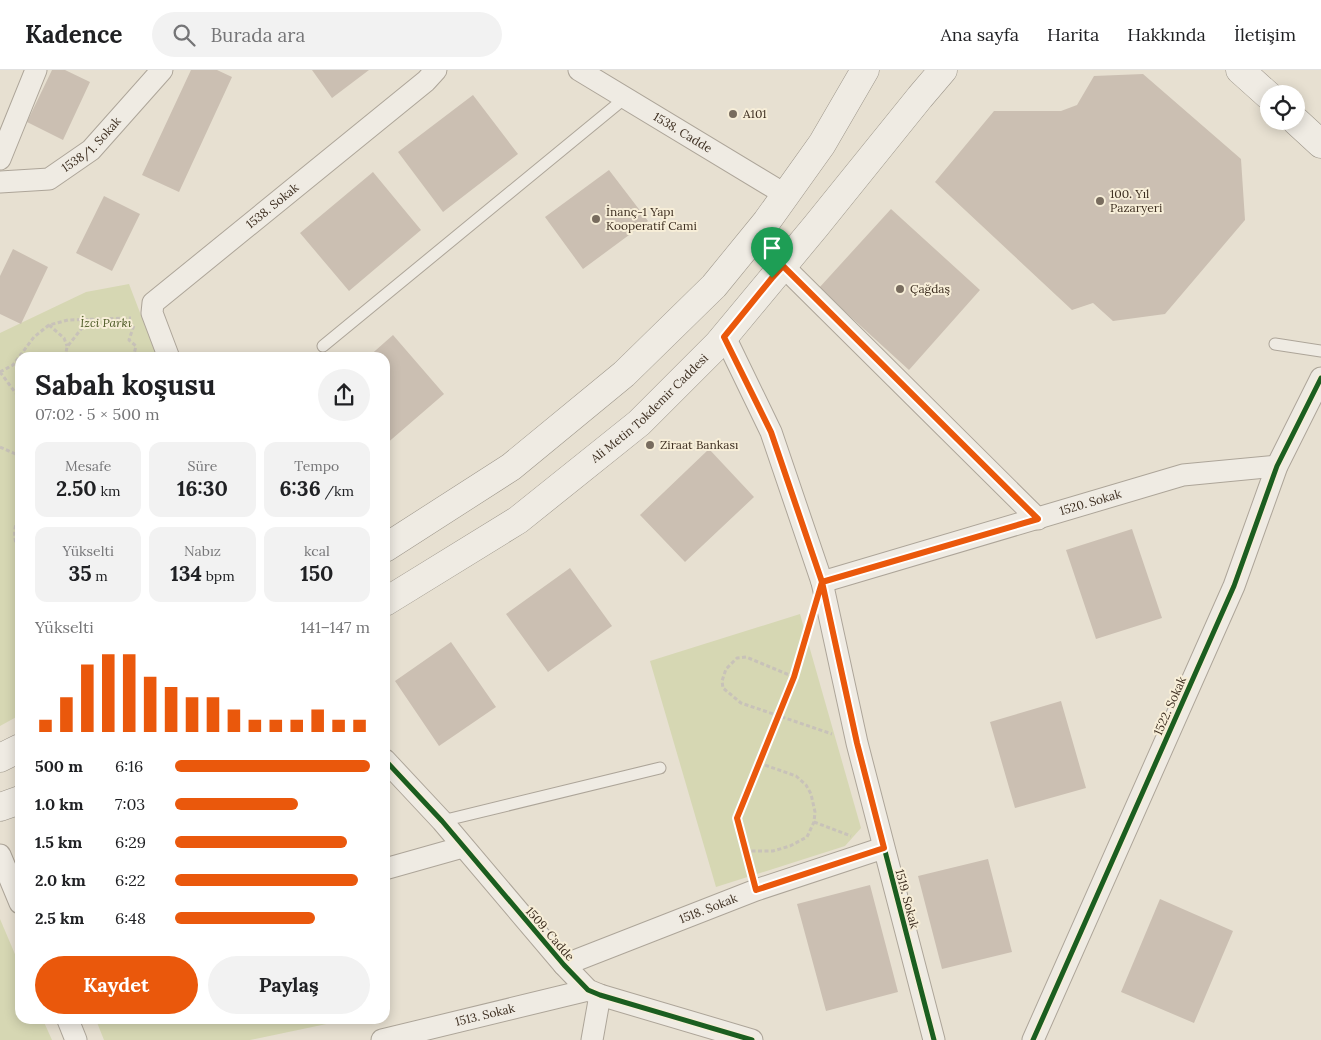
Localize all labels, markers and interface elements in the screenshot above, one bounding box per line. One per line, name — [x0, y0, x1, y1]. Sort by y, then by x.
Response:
search box — [152, 12, 502, 57]
text: Kadence — [25, 19, 122, 50]
icon: search — [170, 21, 198, 49]
text: Burada ara — [210, 23, 305, 47]
text: Ana sayfa — [941, 23, 1019, 46]
text: Harita — [1047, 23, 1099, 46]
text: Hakkında — [1127, 23, 1206, 46]
text: İletişim — [1234, 23, 1296, 46]
map controls — [1260, 85, 1305, 130]
button: locate — [1260, 85, 1305, 130]
place label: A101 — [742, 106, 767, 121]
marker: A101 — [727, 108, 739, 120]
street label: 1538. Cadde — [651, 109, 715, 156]
street label: 1538/1. Sokak — [59, 113, 124, 175]
street label: 1538. Sokak — [243, 179, 302, 231]
place label: 100. Yıl Pazaryeri — [1110, 186, 1162, 215]
marker: 100. Yıl Pazaryeri — [1094, 195, 1106, 207]
place label: İnanç-1 Yapı Kooperatif Cami — [606, 204, 697, 233]
marker: İnanç-1 Yapı Kooperatif Cami — [590, 213, 602, 225]
pin — [751, 227, 793, 278]
icon: arrive — [758, 234, 786, 262]
place label: Çağdaş — [910, 281, 951, 296]
marker: Çağdaş — [894, 283, 906, 295]
park label: İzci Parkı — [80, 315, 132, 330]
street label: Ali Metin Tokdemir Caddesi — [587, 350, 711, 466]
text: Sabah koşusu — [35, 367, 215, 403]
button: share — [318, 369, 370, 421]
text: 07:02 · 5 × 500 m — [35, 404, 160, 424]
place label: Ziraat Bankası — [660, 437, 738, 452]
marker: Ziraat Bankası — [644, 439, 656, 451]
text: Mesafe — [65, 457, 111, 475]
text: Süre — [188, 457, 217, 475]
text: Tempo — [294, 457, 339, 475]
text: 2.50 — [56, 475, 97, 502]
text: 16:30 — [177, 475, 228, 502]
text: 6:36 — [280, 475, 321, 502]
text: km — [97, 482, 120, 500]
text: /km — [321, 482, 354, 500]
street label: 1520. Sokak — [1058, 486, 1124, 518]
text: Yükselti — [63, 542, 114, 560]
text: Nabız — [184, 542, 221, 560]
text: kcal — [304, 542, 330, 560]
text: 35 — [69, 560, 92, 587]
text: 134 — [170, 560, 202, 587]
text: 150 — [300, 560, 333, 587]
text: m — [92, 567, 108, 585]
text: bpm — [202, 567, 235, 585]
text: Yükselti — [35, 617, 94, 637]
text: 141–147 m — [300, 617, 370, 637]
street label: 1522. Sokak — [1150, 674, 1189, 738]
text: 500 m — [35, 756, 83, 776]
text: 6:16 — [115, 756, 143, 776]
text: 1.0 km — [35, 794, 84, 814]
text: 7:03 — [115, 794, 145, 814]
text: 1.5 km — [35, 832, 82, 852]
text: 6:29 — [115, 832, 146, 852]
street label: 1519. Sokak — [892, 867, 923, 931]
text: 2.0 km — [35, 870, 86, 890]
text: 6:22 — [115, 870, 145, 890]
street label: 1518. Sokak — [677, 890, 740, 926]
street label: 1509. Cadde — [523, 904, 578, 964]
text: 2.5 km — [35, 908, 84, 928]
text: 6:48 — [115, 908, 146, 928]
button: Kaydet — [35, 956, 198, 1014]
button: Paylaş — [208, 956, 370, 1014]
street label: 1513. Sokak — [453, 1000, 517, 1029]

